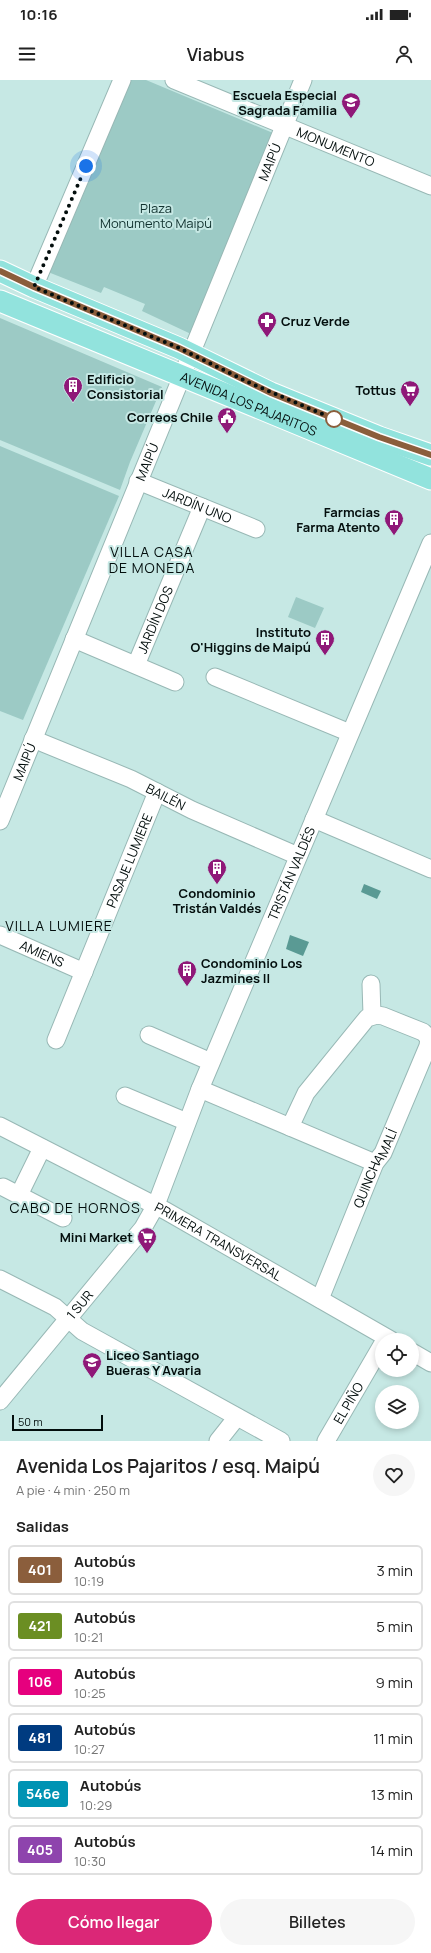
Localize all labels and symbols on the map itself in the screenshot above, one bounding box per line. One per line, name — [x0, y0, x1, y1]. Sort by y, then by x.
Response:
place label: Escuela Especial Sagrada Familia — [233, 86, 337, 119]
school or university icon: Escuela Especial Sagrada Familia — [340, 91, 362, 119]
street label: MONUMENTO — [294, 123, 378, 171]
street label: MAIPÚ — [254, 140, 285, 184]
your location — [76, 156, 96, 176]
park label: Plaza Monumento Maipú — [100, 199, 212, 232]
pharmacy icon: Cruz Verde — [256, 310, 278, 338]
place label: Cruz Verde — [281, 312, 350, 330]
street label: AVENIDA LOS PAJARITOS — [178, 367, 320, 440]
place label: Edificio Consistorial — [87, 370, 164, 403]
building icon: Edificio Consistorial — [62, 375, 84, 403]
supermarket icon: Tottus — [399, 379, 421, 407]
place label: Tottus — [355, 381, 396, 399]
public building icon: Correos Chile — [216, 406, 238, 434]
place label: Correos Chile — [127, 408, 213, 426]
unlabelled marker — [325, 410, 343, 428]
street label: MAIPÚ — [131, 440, 163, 483]
street label: JARDÍN UNO — [160, 483, 235, 527]
place label: Farmcias Farma Atento — [296, 503, 380, 536]
building icon: Farmcias Farma Atento — [383, 508, 405, 536]
district label: VILLA CASA DE MONEDA — [109, 542, 195, 577]
street label: JARDÍN DOS — [133, 583, 177, 656]
place label: Instituto O'Higgins de Maipú — [191, 623, 311, 656]
building icon: Instituto O'Higgins de Maipú — [314, 628, 336, 656]
street label: MAIPÚ — [8, 740, 40, 783]
street label: BAILÉN — [143, 779, 189, 814]
street label: PASAJE LUMIERE — [102, 810, 156, 910]
street label: TRISTÁN VALDÉS — [263, 824, 319, 923]
building icon: Condominio Tristán Valdés — [206, 857, 228, 885]
place label: Condominio Tristán Valdés — [173, 884, 261, 917]
district label: VILLA LUMIERE — [5, 916, 113, 935]
street label: AMIENS — [17, 936, 67, 971]
place label: Condominio Los Jazmines II — [201, 954, 302, 987]
building icon: Condominio Los Jazmines II — [176, 959, 198, 987]
street label: QUINCHAMALÍ — [349, 1126, 401, 1211]
district label: CABO DE HORNOS — [9, 1198, 141, 1217]
street label: PRIMERA TRANSVERSAL — [152, 1198, 286, 1285]
supermarket icon: Mini Market — [136, 1226, 158, 1254]
place label: Mini Market — [60, 1228, 133, 1246]
street label: 1 SUR — [62, 1286, 97, 1323]
place label: Liceo Santiago Bueras Y Avaria — [106, 1346, 201, 1379]
school or university icon: Liceo Santiago Bueras Y Avaria — [81, 1351, 103, 1379]
street label: EL PIÑO — [329, 1378, 368, 1427]
scale bar — [12, 1413, 103, 1432]

